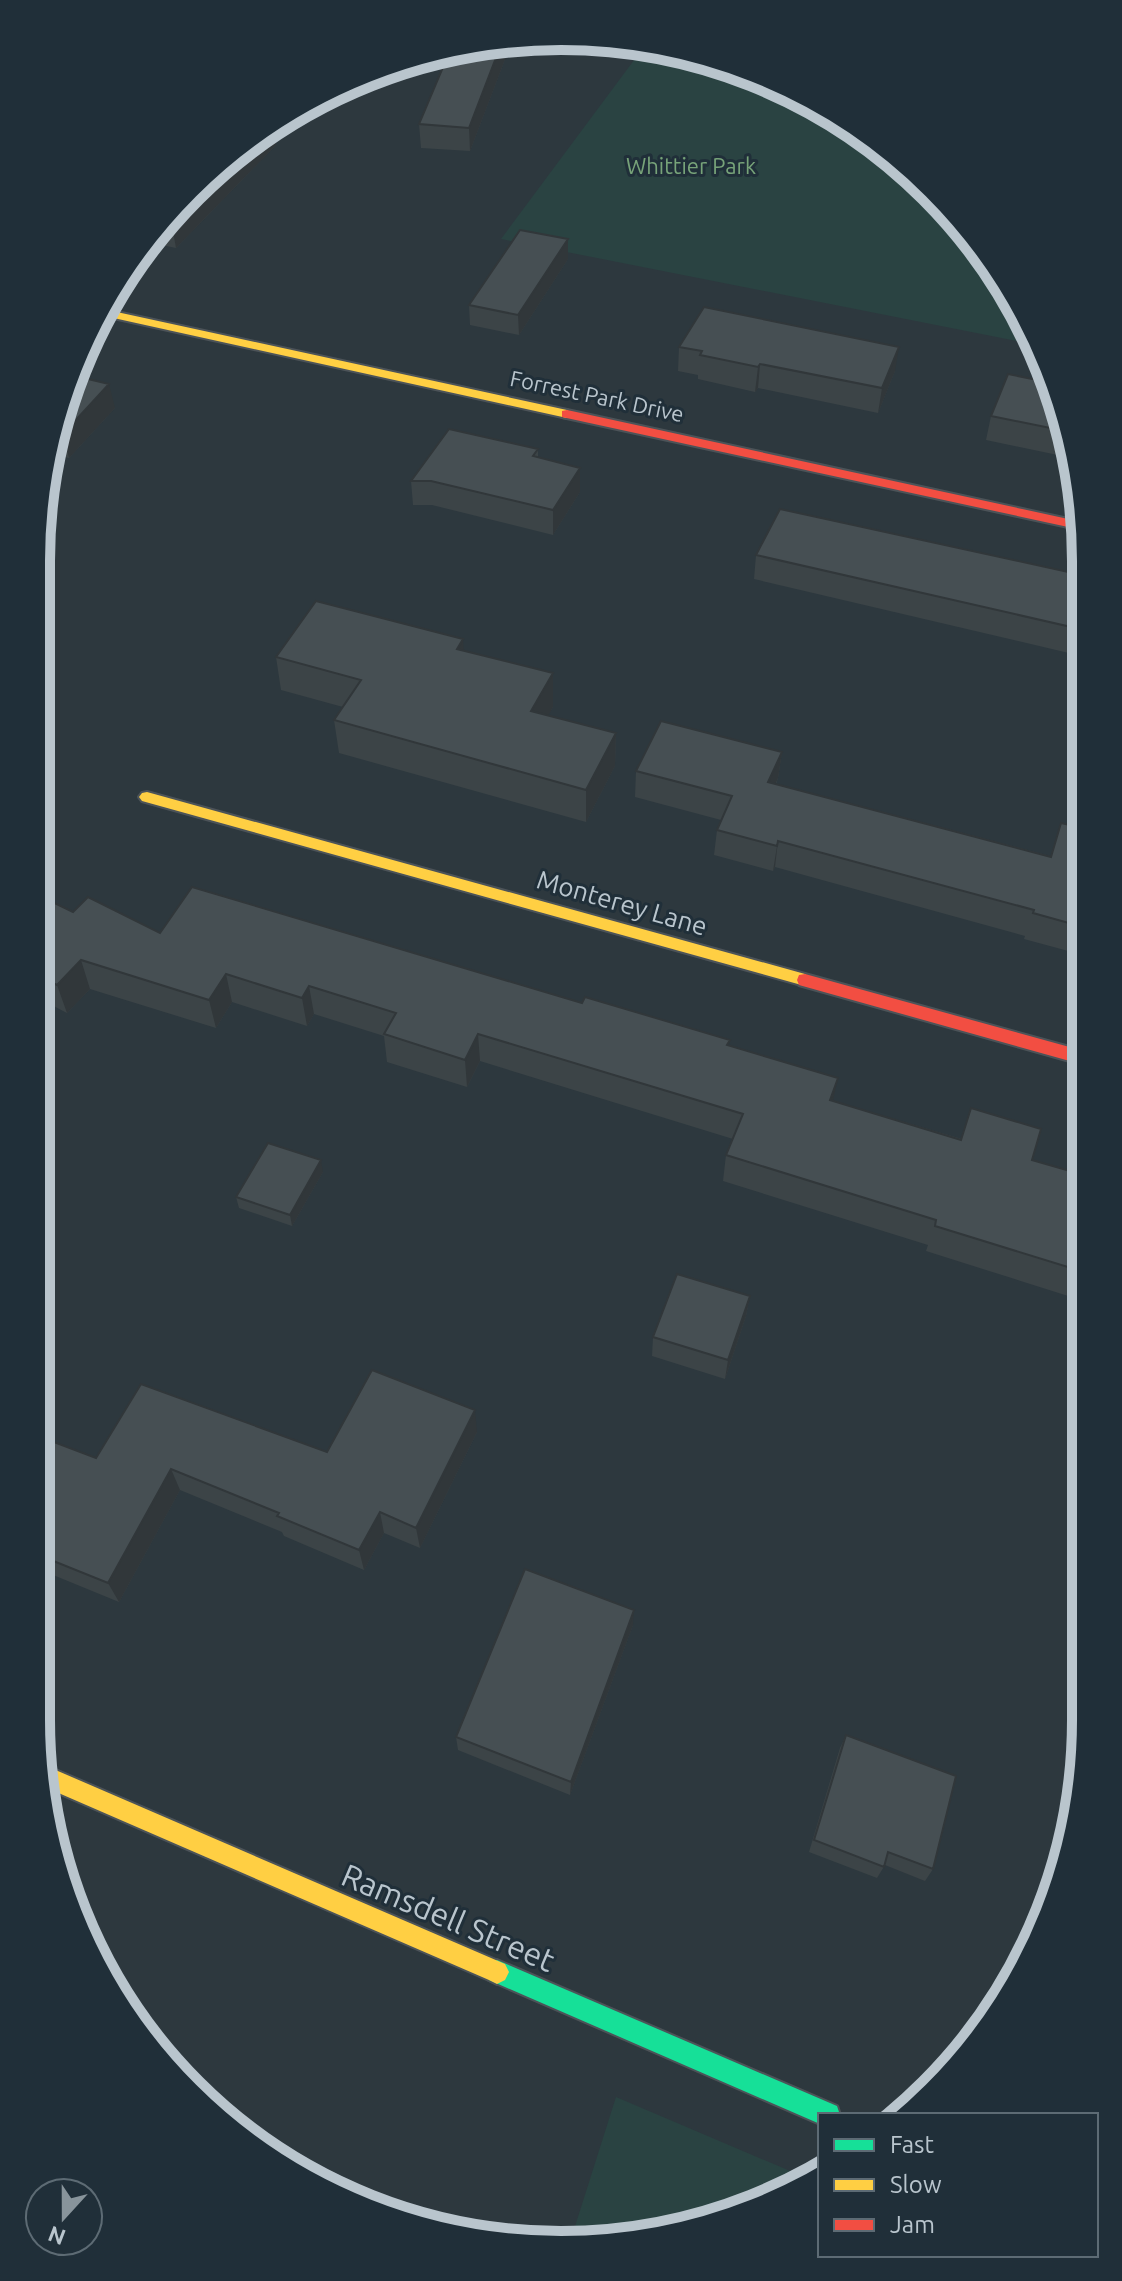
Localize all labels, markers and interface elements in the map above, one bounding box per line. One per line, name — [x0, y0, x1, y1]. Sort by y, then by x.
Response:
park label: Whittier Park — [626, 153, 756, 178]
street label: Forrest Park Drive — [508, 365, 686, 426]
street label: Monterey Lane — [534, 864, 711, 941]
street label: Ramsdell Street — [337, 1856, 561, 1978]
legend — [818, 2113, 1098, 2257]
text: Fast — [890, 2131, 934, 2158]
text: Slow — [890, 2171, 942, 2198]
north arrow — [24, 2177, 104, 2257]
text: Jam — [890, 2211, 935, 2238]
text: N — [45, 2222, 69, 2251]

